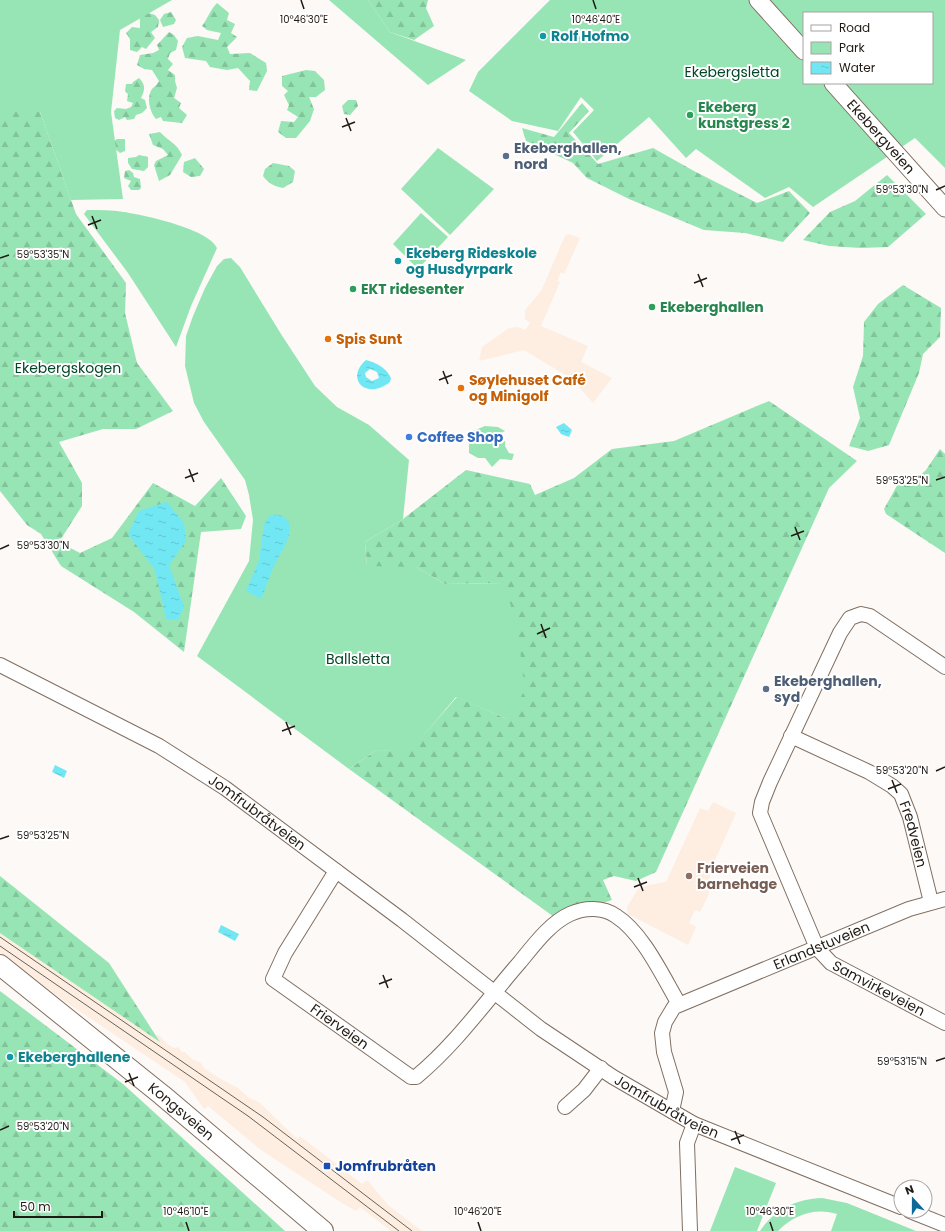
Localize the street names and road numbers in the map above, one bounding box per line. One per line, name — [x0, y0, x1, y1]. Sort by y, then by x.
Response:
street label: Ekebergveien — [842, 95, 920, 178]
street label: Jomfrubråtveien — [204, 770, 310, 855]
street label: Fredveien — [895, 798, 932, 869]
street label: Erlandstuveien — [770, 916, 873, 975]
street label: Samvirkeveien — [829, 955, 929, 1021]
street label: Frierveien — [306, 999, 373, 1054]
street label: Jomfrubråtveien — [611, 1070, 722, 1143]
street label: Kongsveien — [144, 1078, 219, 1145]

